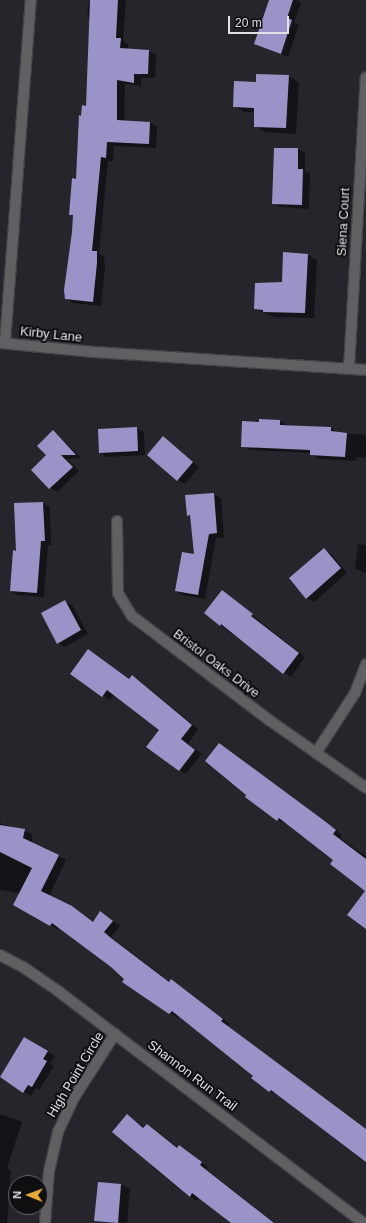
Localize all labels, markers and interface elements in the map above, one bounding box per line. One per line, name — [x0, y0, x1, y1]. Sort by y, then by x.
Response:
scale bar — [230, 8, 291, 34]
text: 20 m — [235, 16, 262, 30]
street label: Siena Court — [334, 187, 354, 257]
street label: Kirby Lane — [19, 324, 83, 346]
street label: Bristol Oaks Drive — [170, 626, 262, 702]
street label: High Point Circle — [44, 1029, 108, 1121]
street label: Shannon Run Trail — [144, 1037, 240, 1115]
north arrow — [8, 1175, 48, 1215]
text: N — [11, 1191, 23, 1199]

